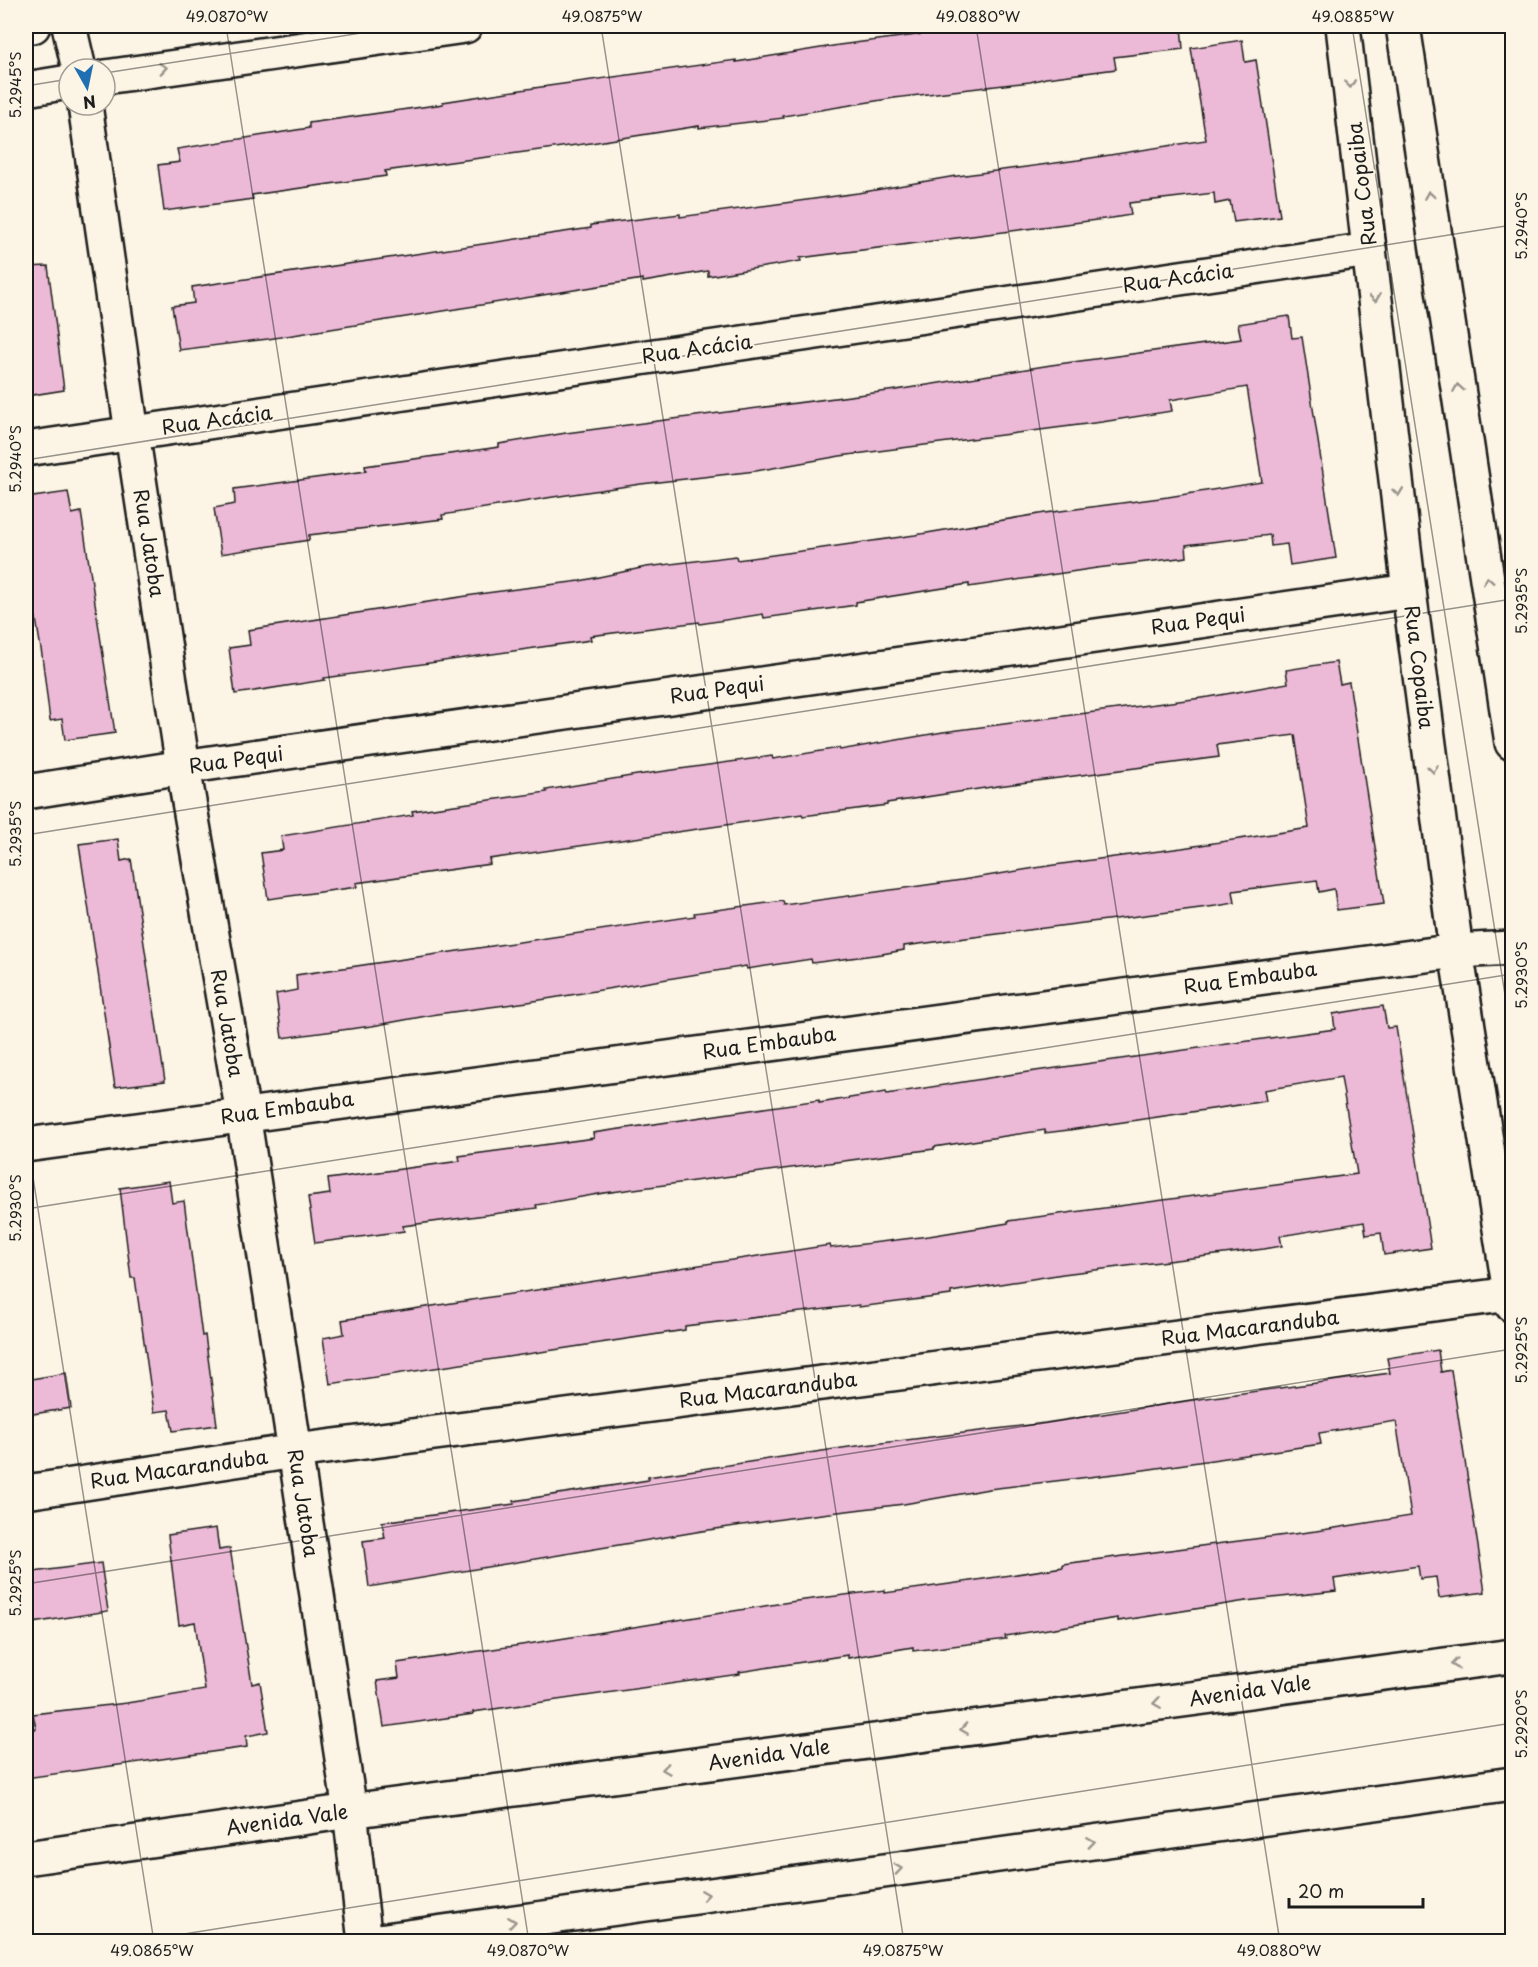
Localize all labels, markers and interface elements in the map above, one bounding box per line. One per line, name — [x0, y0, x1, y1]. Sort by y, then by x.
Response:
text: 49.0870°W — [186, 4, 269, 27]
text: 49.0875°W — [562, 4, 643, 27]
text: 49.0880°W — [936, 4, 1021, 27]
text: 49.0885°W — [1312, 4, 1395, 27]
text: 5.2945°S — [3, 52, 26, 118]
north arrow — [57, 57, 117, 117]
one-way arrow — [158, 63, 168, 75]
one-way arrow — [1343, 79, 1356, 88]
text: N — [81, 90, 98, 116]
street label: Rua Copaiba — [1339, 121, 1383, 248]
one-way arrow — [1423, 191, 1436, 201]
text: 5.2940°S — [1509, 192, 1532, 260]
street label: Rua Acácia — [1121, 254, 1236, 300]
one-way arrow — [1368, 294, 1381, 303]
street label: Rua Acácia — [640, 325, 755, 371]
one-way arrow — [1453, 384, 1465, 393]
street label: Rua Acácia — [160, 396, 275, 442]
text: 5.2940°S — [3, 425, 26, 493]
street label: Rua Jatoba — [127, 487, 173, 599]
one-way arrow — [1391, 487, 1403, 496]
text: 5.2935°S — [1509, 568, 1532, 634]
one-way arrow — [1482, 576, 1494, 586]
street label: Rua Pequi — [1149, 599, 1247, 641]
street label: Rua Copaiba — [1398, 603, 1442, 730]
street label: Rua Pequi — [668, 668, 766, 710]
street label: Rua Pequi — [187, 738, 285, 780]
one-way arrow — [1426, 764, 1438, 773]
text: 5.2935°S — [3, 801, 26, 867]
text: 5.2930°S — [1509, 941, 1532, 1009]
street label: Rua Embauba — [1181, 953, 1319, 1001]
street label: Rua Jatoba — [204, 967, 252, 1079]
street label: Rua Embauba — [700, 1018, 838, 1066]
street label: Rua Embauba — [218, 1083, 356, 1131]
text: 5.2930°S — [3, 1174, 26, 1242]
street label: Rua Macaranduba — [1159, 1301, 1341, 1353]
text: 5.2925°S — [1509, 1316, 1532, 1384]
street label: Rua Macaranduba — [677, 1363, 859, 1415]
street label: Rua Macaranduba — [88, 1441, 270, 1495]
street label: Rua Jatoba — [281, 1447, 327, 1559]
text: 5.2925°S — [3, 1549, 26, 1617]
one-way arrow — [1450, 1657, 1459, 1669]
street label: Avenida Vale — [1187, 1667, 1313, 1713]
text: 5.2920°S — [1509, 1689, 1532, 1759]
one-way arrow — [1153, 1697, 1162, 1709]
one-way arrow — [959, 1722, 968, 1735]
street label: Avenida Vale — [706, 1731, 832, 1777]
one-way arrow — [662, 1762, 671, 1774]
street label: Avenida Vale — [224, 1796, 350, 1842]
one-way arrow — [1087, 1837, 1096, 1849]
one-way arrow — [894, 1863, 903, 1875]
scale bar — [1289, 1871, 1422, 1909]
text: 20 m — [1298, 1877, 1344, 1904]
one-way arrow — [701, 1890, 710, 1902]
one-way arrow — [507, 1916, 517, 1929]
text: 49.0865°W — [110, 1938, 194, 1961]
text: 49.0870°W — [487, 1938, 570, 1961]
text: 49.0875°W — [863, 1938, 944, 1961]
text: 49.0880°W — [1237, 1938, 1322, 1961]

